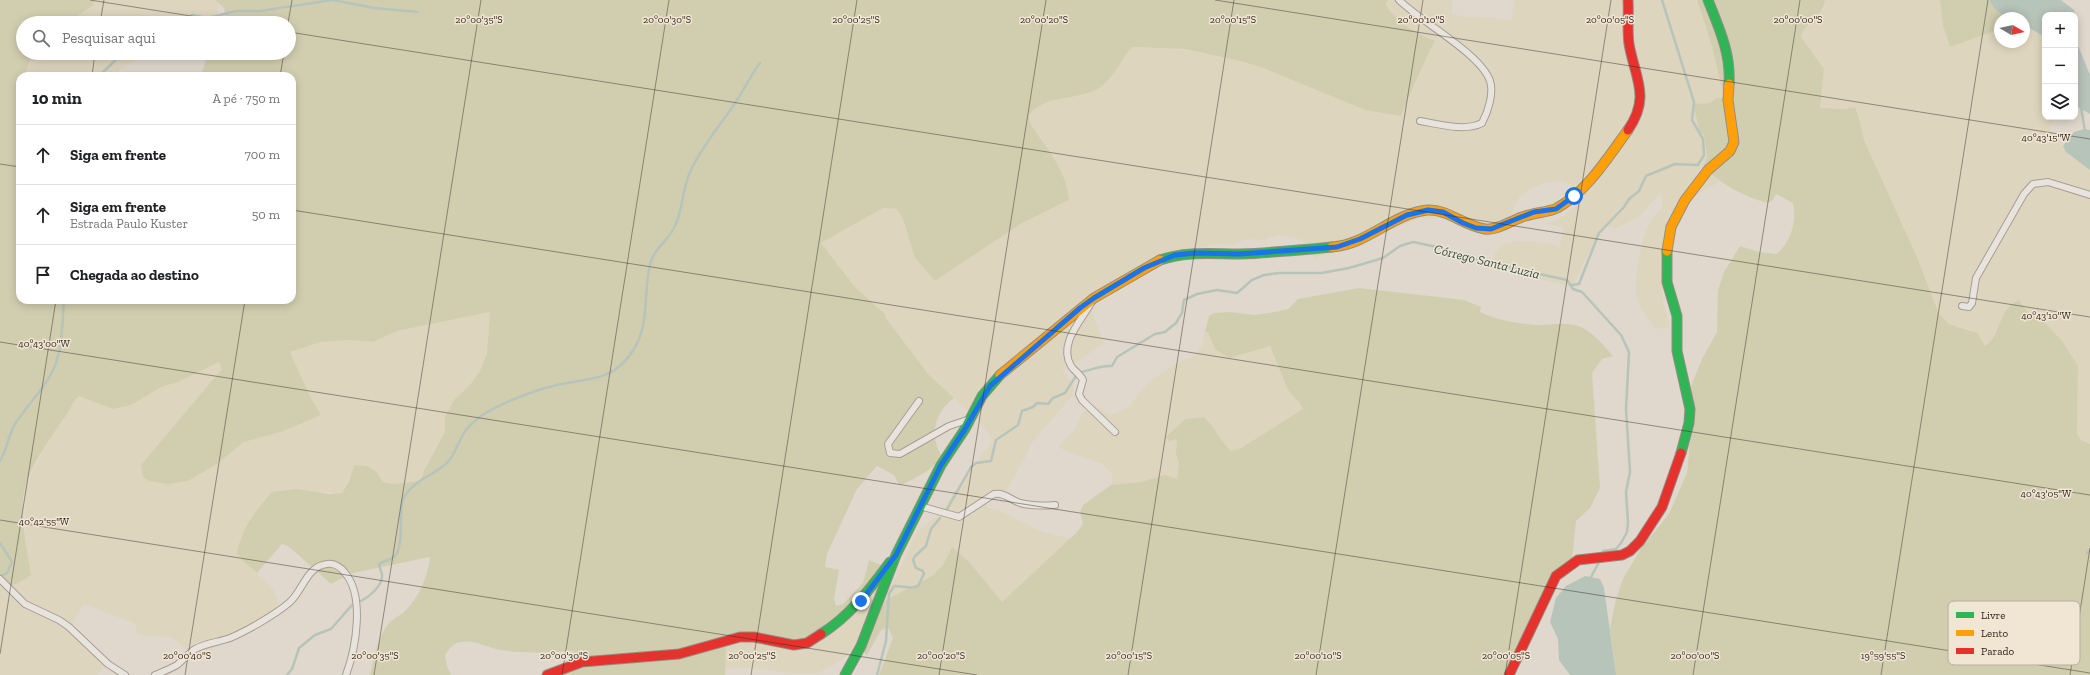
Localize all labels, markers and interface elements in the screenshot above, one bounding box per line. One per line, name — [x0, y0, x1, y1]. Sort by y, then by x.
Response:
north arrow — [1994, 12, 2030, 48]
map controls — [2042, 12, 2078, 120]
button: + — [2042, 12, 2078, 48]
text: 20°00'35"S — [455, 14, 503, 26]
text: 20°00'30"S — [643, 14, 691, 26]
text: 20°00'25"S — [832, 14, 880, 26]
text: 20°00'20"S — [1020, 14, 1068, 26]
text: 20°00'15"S — [1210, 14, 1256, 26]
text: 20°00'10"S — [1398, 14, 1444, 26]
text: 20°00'05"S — [1586, 14, 1634, 26]
text: 20°00'00"S — [1774, 14, 1822, 26]
search box — [16, 16, 296, 60]
icon: search — [30, 27, 52, 49]
text: Pesquisar aqui — [62, 29, 156, 47]
button: − — [2042, 48, 2078, 84]
button: layers — [2042, 84, 2078, 120]
text: 10 min — [32, 88, 82, 108]
text: A pé · 750 m — [213, 91, 280, 106]
text: 40°43'15"W — [2022, 132, 2071, 144]
icon: ahead — [32, 144, 54, 166]
text: Siga em frente — [70, 146, 166, 164]
text: 700 m — [245, 147, 280, 162]
route start — [1565, 187, 1583, 205]
text: Siga em frente — [70, 198, 166, 216]
icon: ahead — [32, 204, 54, 226]
text: 50 m — [252, 207, 280, 222]
text: Estrada Paulo Kuster — [70, 216, 188, 231]
water label: Córrego Santa Luzia — [1433, 241, 1541, 282]
icon: arrive — [32, 264, 54, 286]
text: Chegada ao destino — [70, 266, 199, 284]
text: 40°43'10"W — [2021, 310, 2071, 322]
text: 40°43'00"W — [18, 338, 70, 350]
text: 40°43'05"W — [2021, 488, 2072, 500]
text: 40°42'55"W — [19, 516, 70, 528]
route end — [852, 592, 870, 610]
legend — [1948, 601, 2080, 665]
text: Livre — [1981, 609, 2005, 622]
text: Lento — [1981, 627, 2009, 640]
text: Parado — [1981, 645, 2015, 658]
text: 20°00'40"S — [163, 650, 211, 662]
text: 20°00'35"S — [351, 650, 399, 662]
text: 20°00'30"S — [540, 650, 588, 662]
text: 20°00'25"S — [728, 650, 776, 662]
text: 20°00'20"S — [917, 650, 965, 662]
text: 20°00'15"S — [1106, 650, 1152, 662]
text: 20°00'10"S — [1295, 650, 1341, 662]
text: 20°00'05"S — [1482, 650, 1530, 662]
text: 20°00'00"S — [1671, 650, 1719, 662]
text: 19°59'55"S — [1861, 650, 1905, 662]

